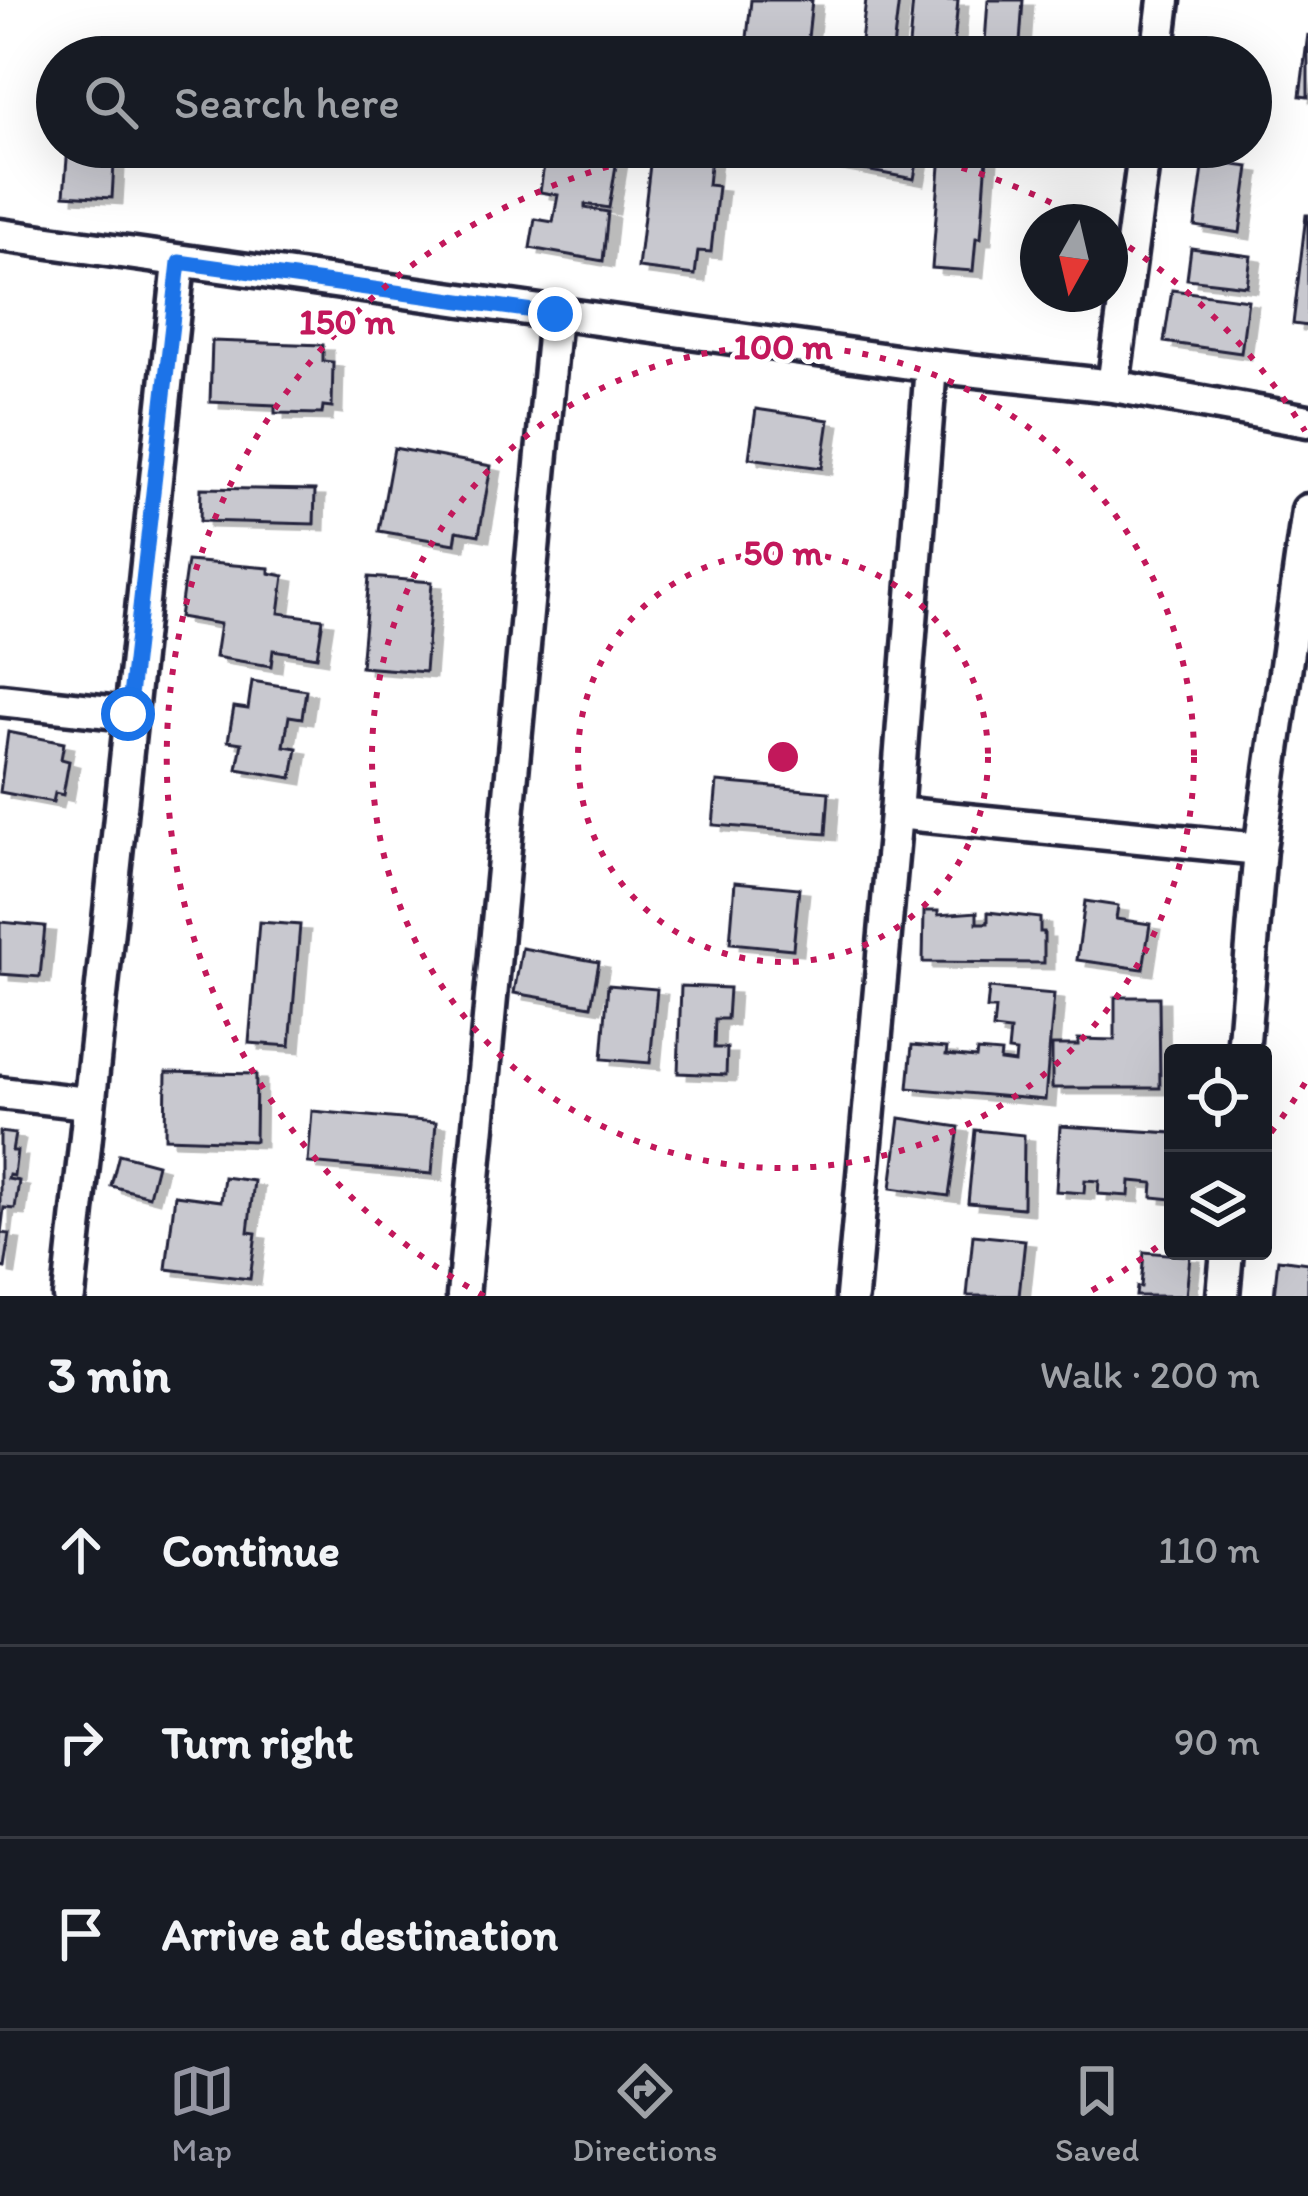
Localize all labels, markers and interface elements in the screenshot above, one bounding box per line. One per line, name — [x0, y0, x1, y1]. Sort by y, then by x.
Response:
search box — [36, 36, 1272, 168]
icon: search — [78, 69, 144, 135]
text: Search here — [174, 75, 400, 129]
north arrow — [1020, 204, 1128, 312]
route end — [528, 287, 582, 341]
text: 150 m — [299, 300, 396, 343]
text: 100 m — [733, 325, 833, 368]
text: 50 m — [743, 531, 823, 574]
route start — [101, 687, 155, 741]
centre of rings — [762, 736, 804, 778]
map controls — [1164, 1044, 1272, 1260]
button: locate — [1164, 1044, 1272, 1152]
button: layers — [1164, 1152, 1272, 1260]
text: 3 min — [48, 1344, 170, 1405]
text: Walk · 200 m — [1040, 1351, 1260, 1398]
icon: ahead — [48, 1517, 114, 1583]
text: Continue — [162, 1523, 340, 1577]
text: 110 m — [1158, 1526, 1260, 1573]
icon: right — [48, 1709, 114, 1775]
text: Turn right — [162, 1715, 353, 1769]
text: 90 m — [1174, 1718, 1260, 1765]
icon: arrive — [48, 1901, 114, 1967]
text: Arrive at destination — [162, 1907, 558, 1961]
tab: Map — [169, 2058, 235, 2169]
tab: Directions — [572, 2058, 717, 2169]
tab: Saved — [1055, 2058, 1139, 2169]

